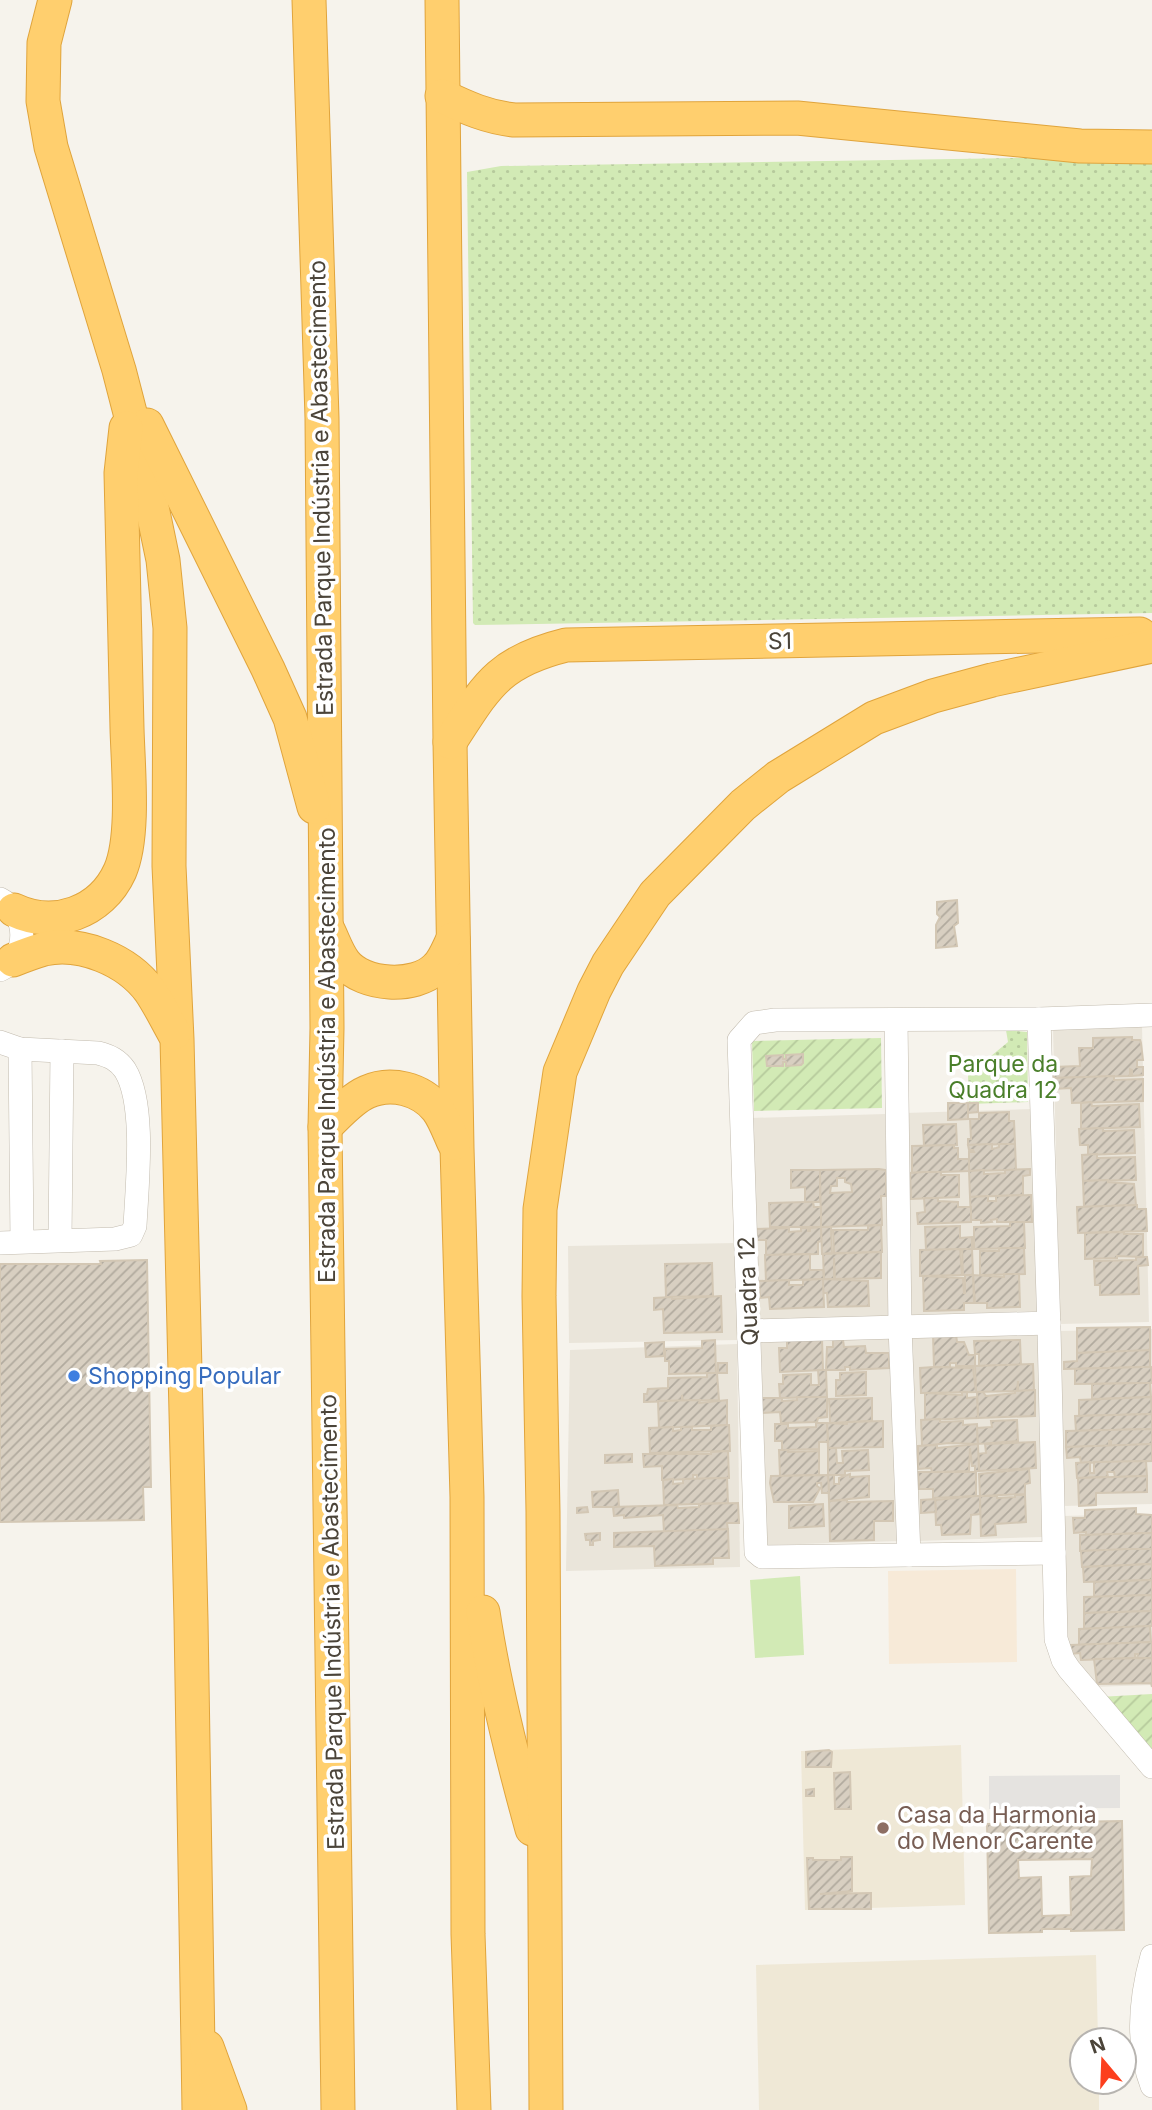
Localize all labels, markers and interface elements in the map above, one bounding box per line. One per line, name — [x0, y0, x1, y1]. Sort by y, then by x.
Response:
street label: Estrada Parque Indústria e Abastecimento — [303, 260, 339, 716]
street label: S1 — [768, 627, 792, 655]
street label: Estrada Parque Indústria e Abastecimento — [313, 827, 341, 1283]
park label: Parque da Quadra 12 — [948, 1050, 1058, 1104]
street label: Quadra 12 — [732, 1236, 764, 1346]
place label: Shopping Popular — [88, 1362, 282, 1390]
marker: Shopping Popular — [66, 1368, 82, 1384]
street label: Estrada Parque Indústria e Abastecimento — [314, 1394, 350, 1850]
place label: Casa da Harmonia do Menor Carente — [897, 1801, 1097, 1855]
marker: Casa da Harmonia do Menor Carente — [875, 1820, 891, 1836]
north arrow — [1068, 2026, 1138, 2096]
text: N — [1087, 2032, 1108, 2059]

